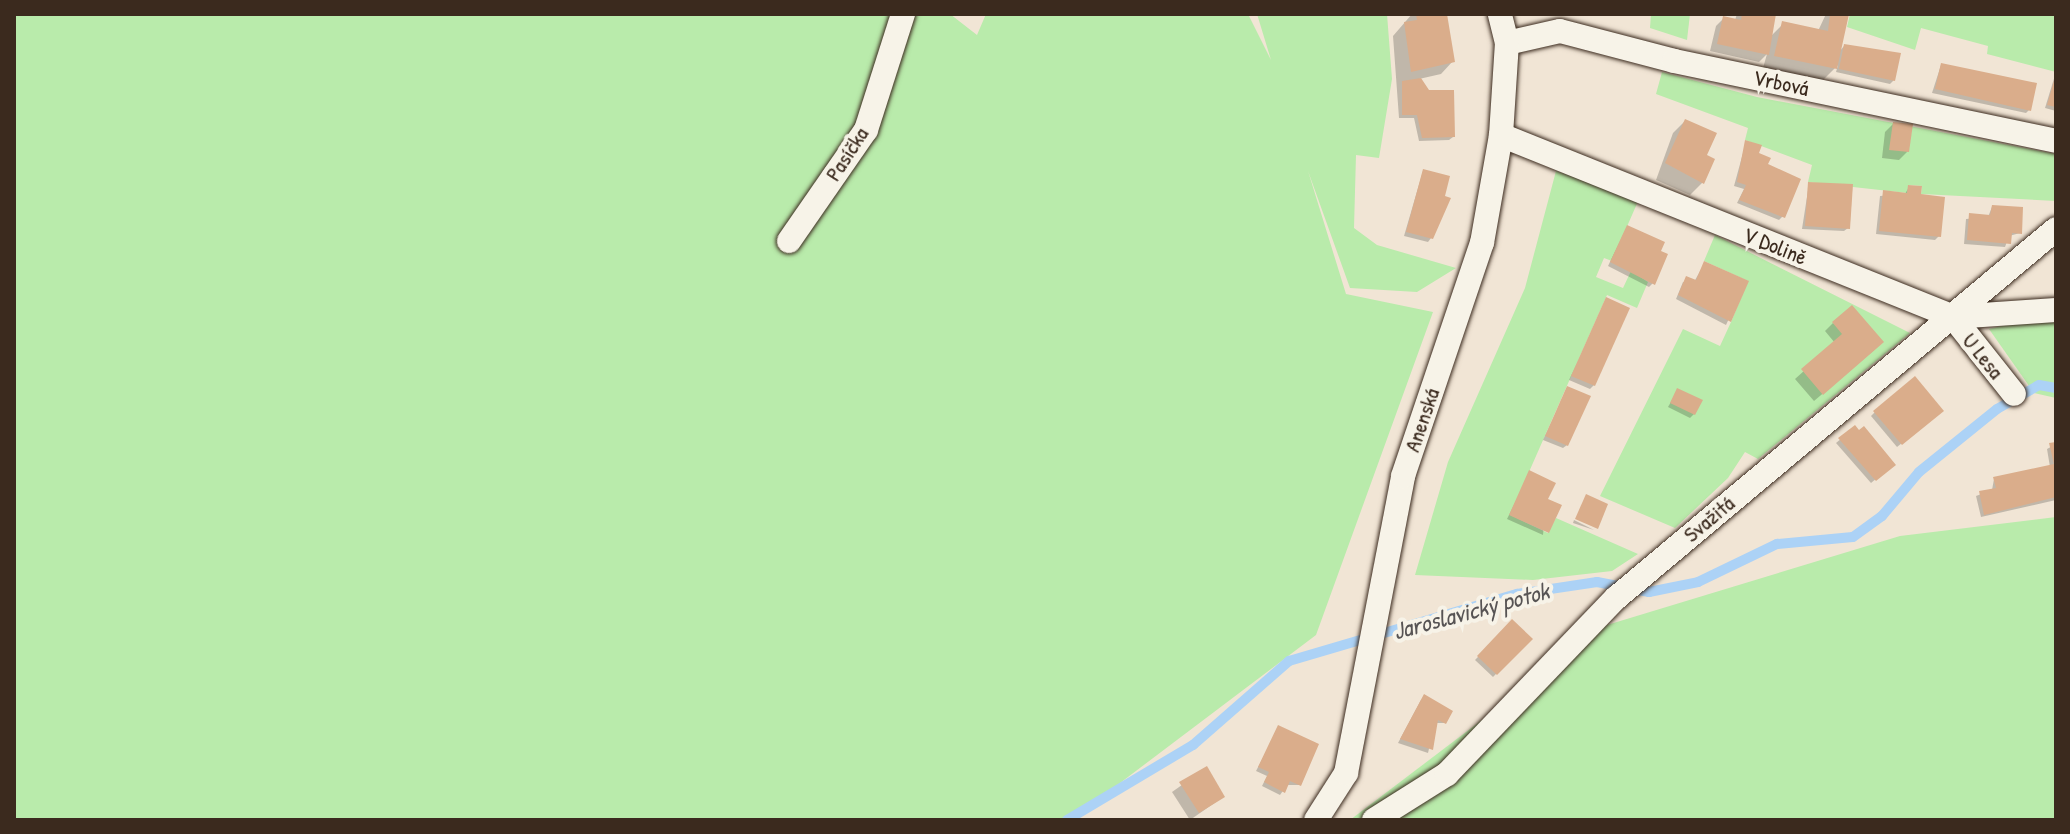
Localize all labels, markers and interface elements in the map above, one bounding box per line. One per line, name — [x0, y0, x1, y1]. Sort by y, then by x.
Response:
street label: Vrbová — [1751, 64, 1811, 102]
street label: Pasíčka — [820, 122, 874, 186]
street label: V Dolině — [1739, 221, 1811, 271]
street label: U Lesa — [1957, 328, 2009, 384]
street label: Anenská — [1399, 385, 1445, 455]
street label: Svažitá — [1678, 490, 1740, 548]
water label: Jaroslavický potok — [1390, 576, 1552, 646]

